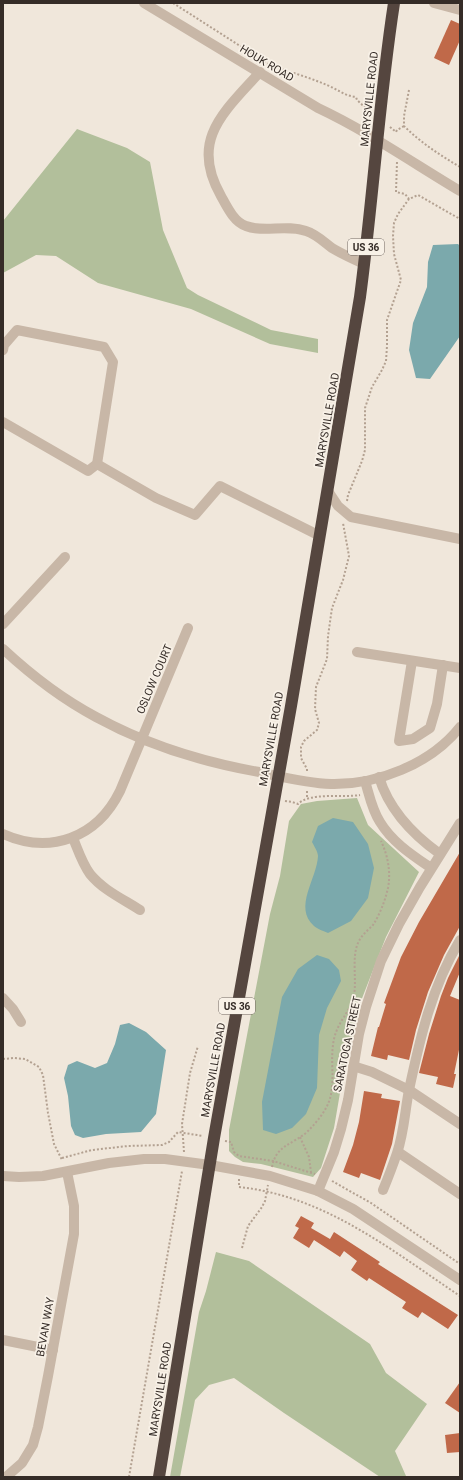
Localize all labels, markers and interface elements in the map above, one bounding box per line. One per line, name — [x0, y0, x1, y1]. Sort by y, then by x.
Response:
street label: HOUK ROAD — [237, 42, 296, 85]
street label: MARYSVILLE ROAD — [358, 51, 381, 147]
road number: US 36 — [348, 239, 384, 255]
street label: MARYSVILLE ROAD — [313, 372, 342, 468]
street label: OSLOW COURT — [134, 642, 175, 716]
street label: MARYSVILLE ROAD — [257, 691, 286, 787]
street label: SARATOGA STREET — [331, 995, 364, 1093]
road number: US 36 — [219, 998, 255, 1014]
street label: MARYSVILLE ROAD — [199, 1022, 228, 1118]
street label: BEVAN WAY — [34, 1296, 57, 1358]
street label: MARYSVILLE ROAD — [147, 1341, 174, 1437]

